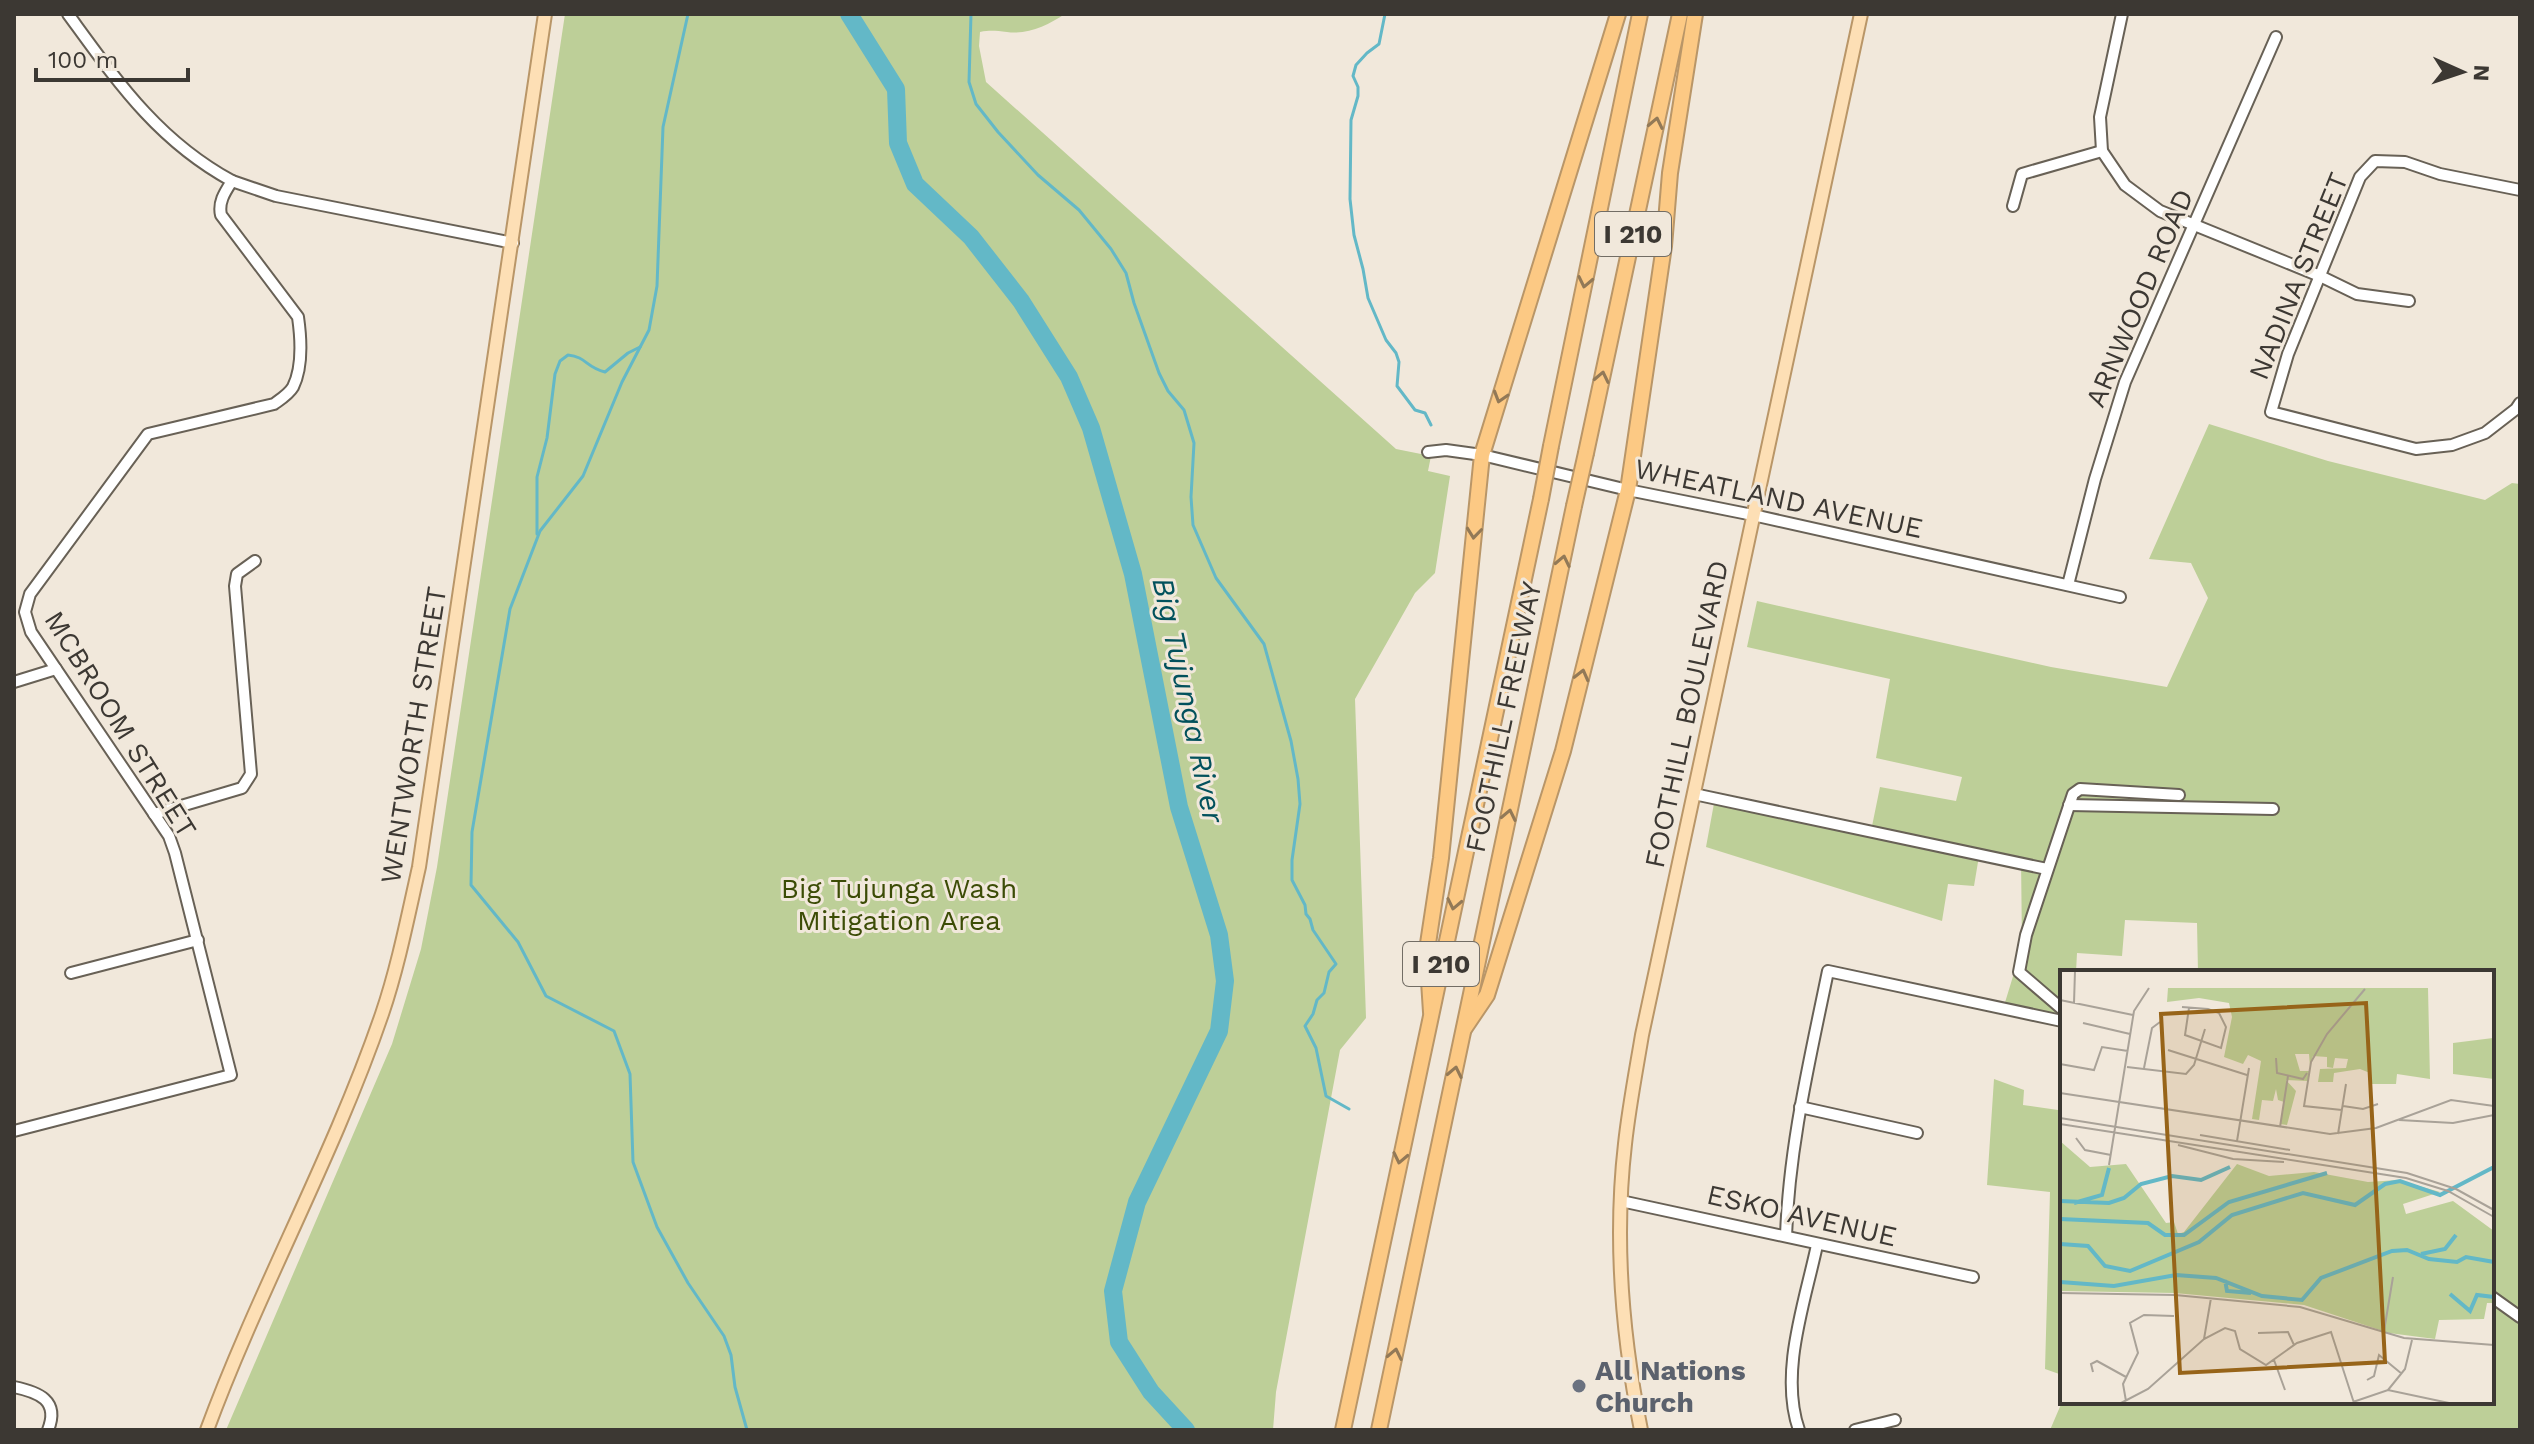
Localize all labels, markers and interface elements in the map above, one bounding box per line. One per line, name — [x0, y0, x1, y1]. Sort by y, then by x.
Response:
scale bar — [36, 32, 188, 82]
north arrow — [2422, 32, 2502, 112]
text: 100 m — [48, 46, 118, 74]
text: N — [2469, 64, 2494, 82]
one-way arrow — [1647, 116, 1664, 130]
street label: NADINA STREET — [2242, 168, 2355, 384]
street label: ARNWOOD ROAD — [2079, 184, 2200, 412]
road number: I 210 — [1595, 212, 1671, 256]
one-way arrow — [1577, 276, 1594, 289]
one-way arrow — [1593, 371, 1610, 384]
one-way arrow — [1493, 389, 1509, 403]
street label: WHEATLAND AVENUE — [1632, 452, 1926, 545]
one-way arrow — [1466, 527, 1483, 540]
one-way arrow — [1554, 555, 1571, 568]
street label: FOOTHILL BOULEVARD — [1638, 557, 1735, 871]
water label: Big Tujunga River — [1145, 574, 1232, 827]
street label: FOOTHILL FREEWAY — [1459, 579, 1548, 855]
street label: WENTWORTH STREET — [374, 584, 453, 886]
street label: MCBROOM STREET — [38, 605, 204, 844]
one-way arrow — [1573, 669, 1590, 683]
one-way arrow — [1500, 809, 1517, 823]
park label: Big Tujunga Wash Mitigation Area — [781, 872, 1017, 937]
one-way arrow — [1446, 897, 1463, 910]
road number: I 210 — [1403, 942, 1479, 986]
inset map — [2060, 970, 2494, 1404]
one-way arrow — [1446, 1066, 1463, 1079]
one-way arrow — [1392, 1151, 1409, 1164]
street label: ESKO AVENUE — [1704, 1178, 1900, 1253]
one-way arrow — [1386, 1347, 1403, 1361]
place label: All Nations Church — [1595, 1354, 1746, 1419]
marker: All Nations Church — [1570, 1377, 1588, 1395]

